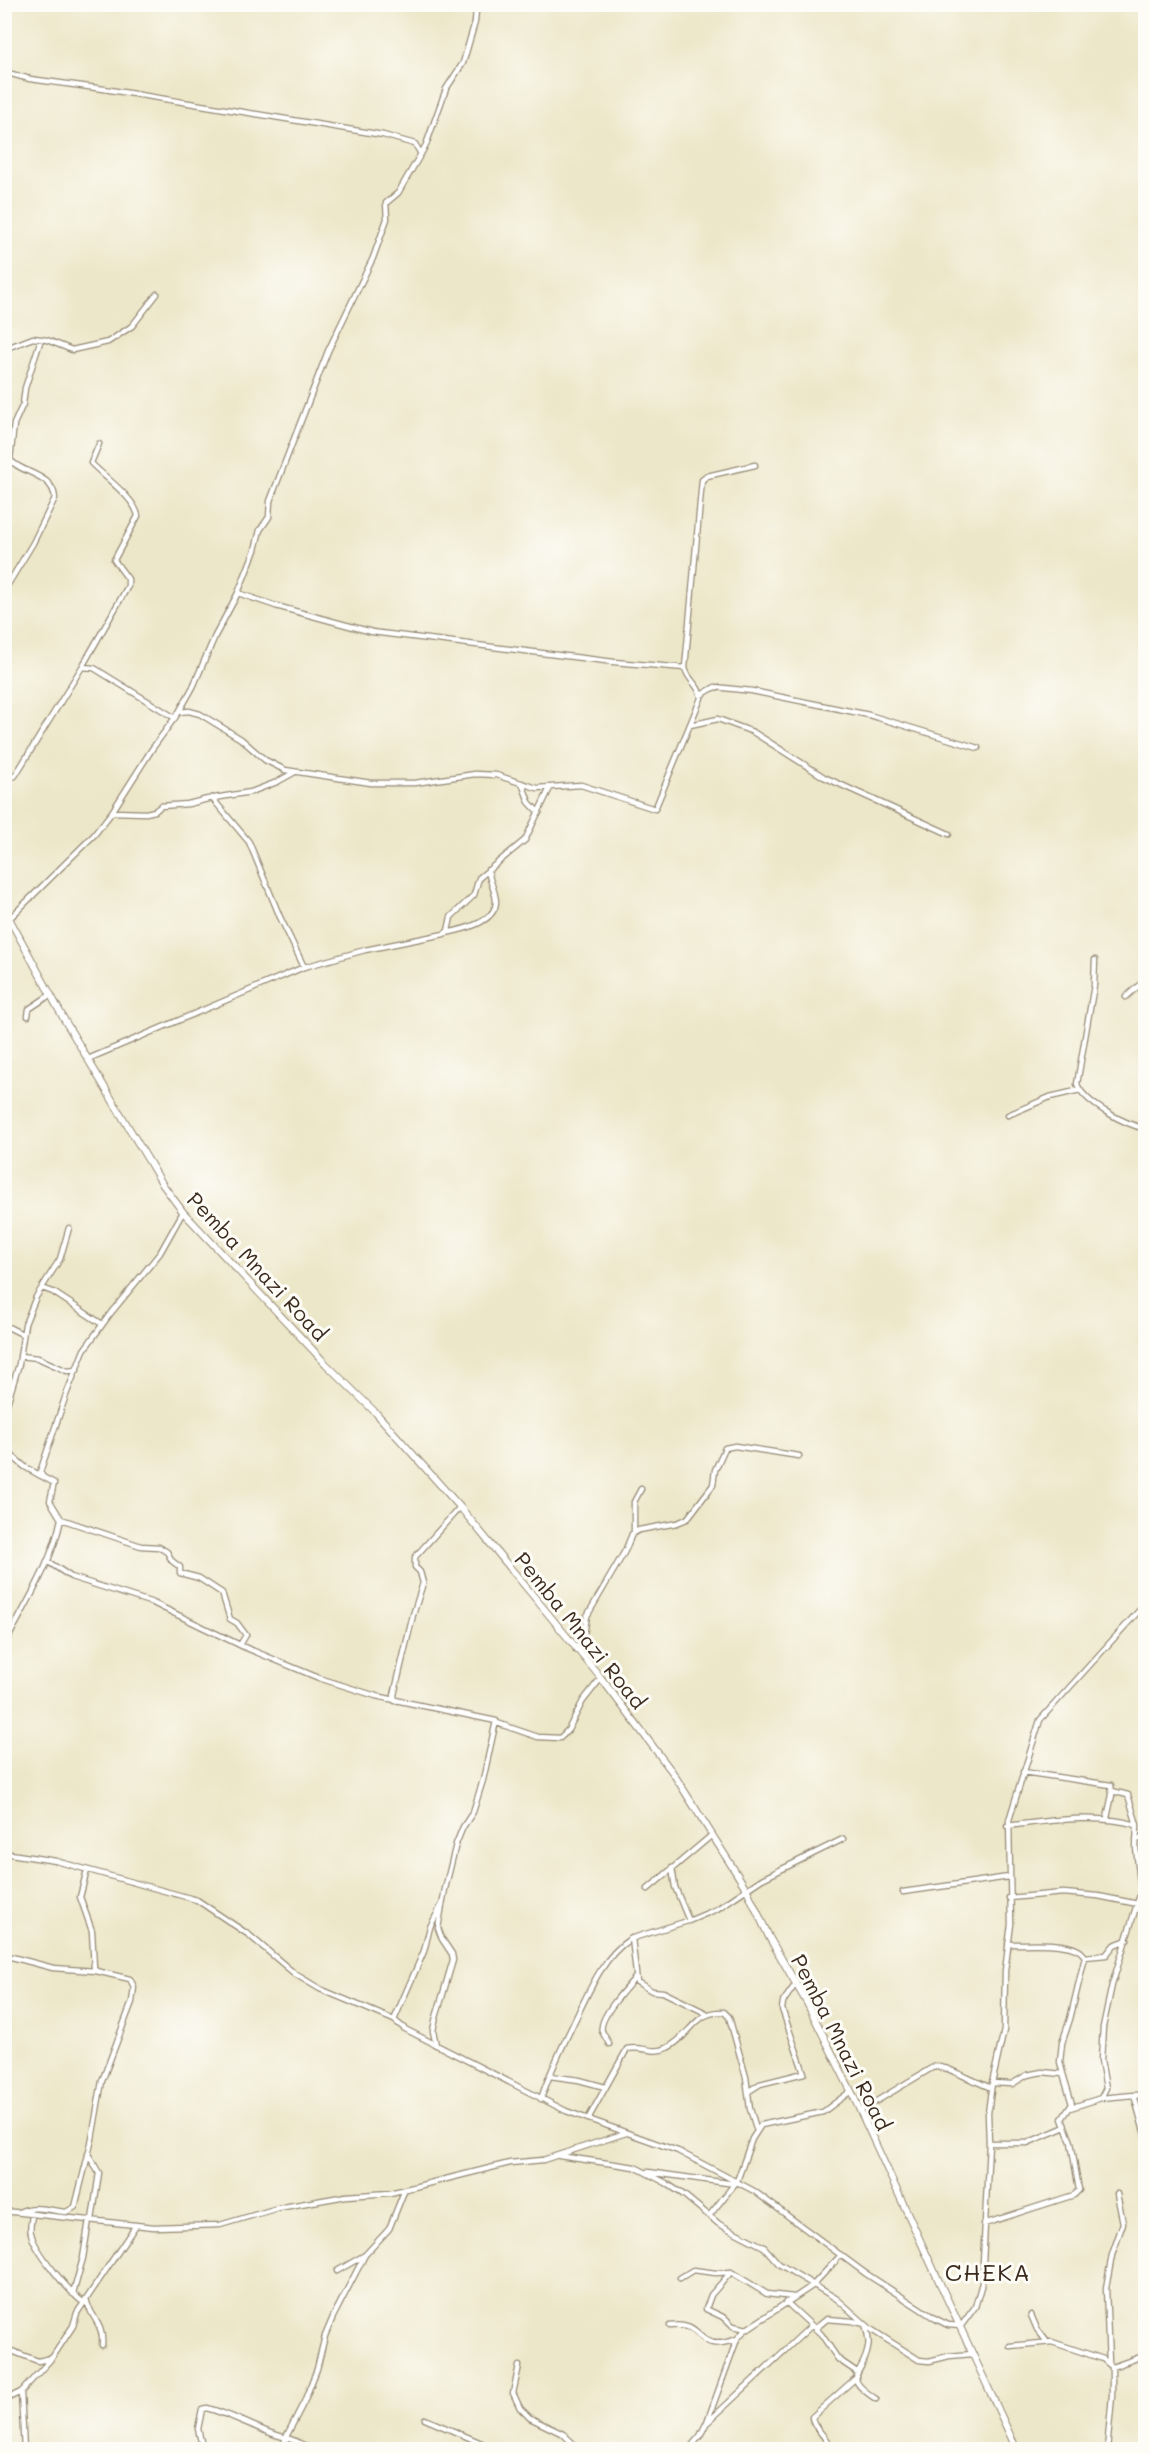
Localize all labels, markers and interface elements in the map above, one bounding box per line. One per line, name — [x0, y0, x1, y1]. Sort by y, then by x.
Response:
street label: Pemba Mnazi Road — [182, 1186, 334, 1346]
street label: Pemba Mnazi Road — [509, 1546, 653, 1714]
street label: Pemba Mnazi Road — [786, 1949, 898, 2135]
district label: CHEKA — [945, 2256, 1031, 2287]

